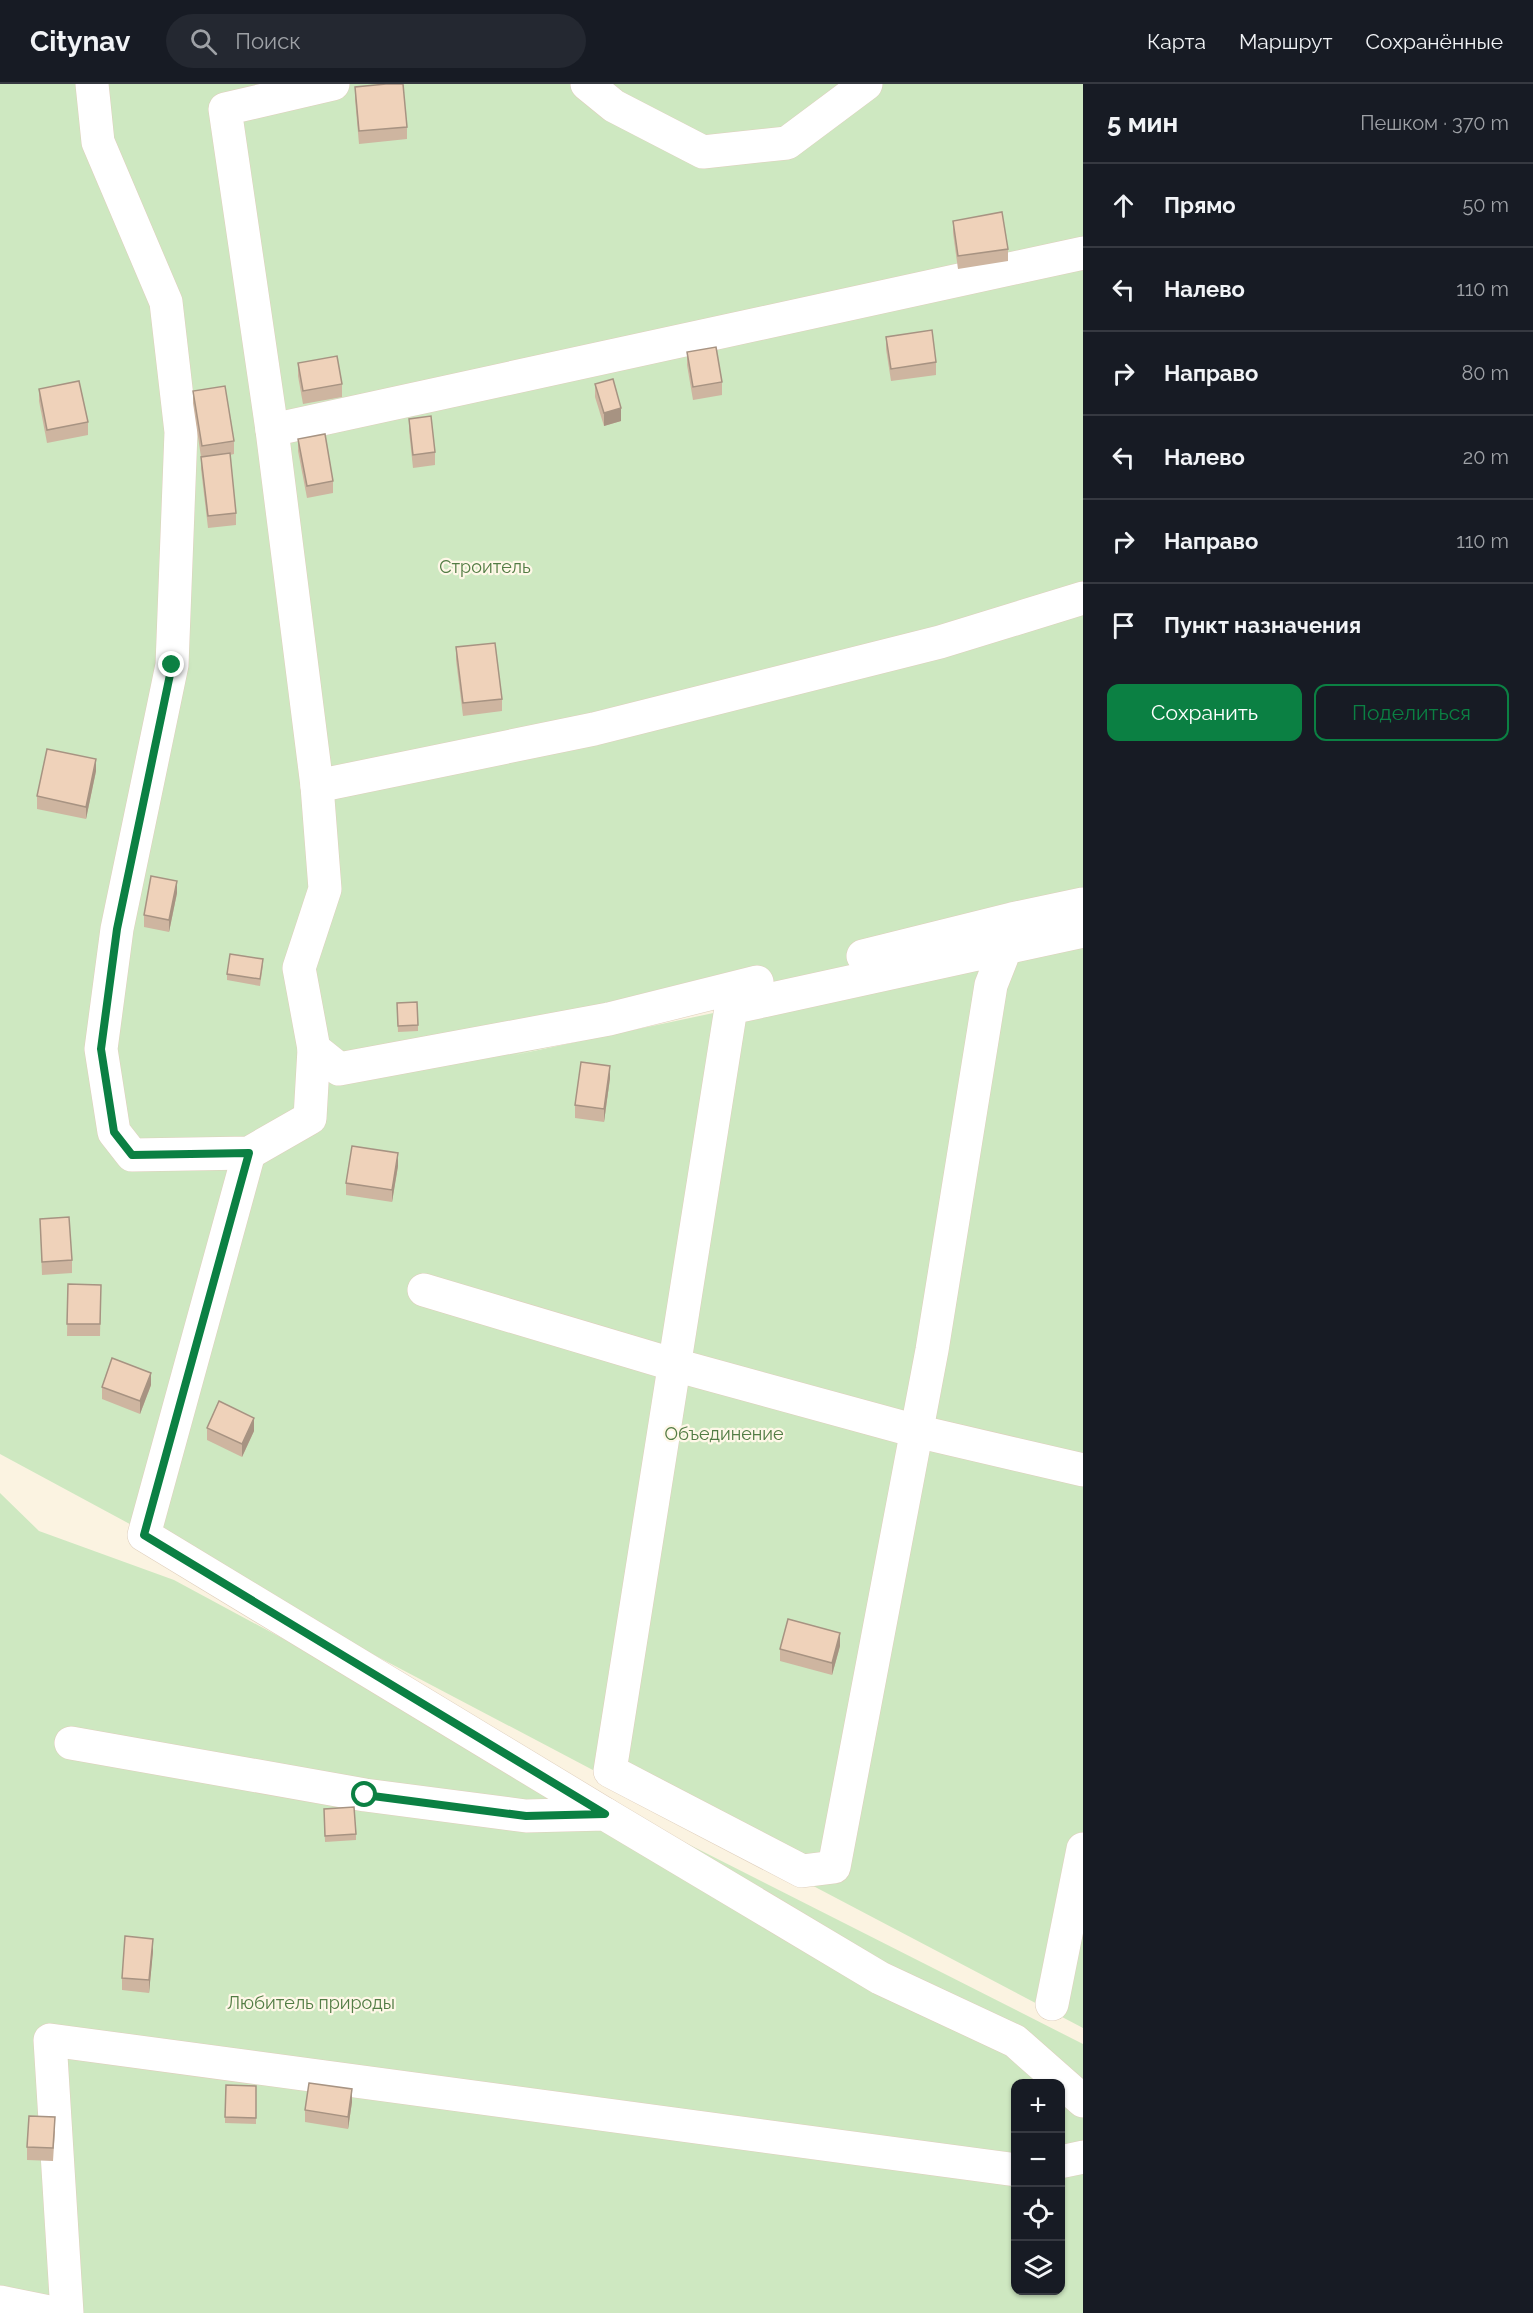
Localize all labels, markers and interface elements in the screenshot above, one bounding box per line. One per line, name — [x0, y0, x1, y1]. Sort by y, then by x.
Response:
search box — [166, 14, 586, 68]
text: Citynav — [30, 25, 130, 58]
icon: search — [187, 25, 220, 58]
text: Поиск — [235, 28, 301, 54]
text: Карта — [1147, 29, 1206, 54]
text: Маршрут — [1239, 29, 1332, 54]
text: Сохранённые — [1365, 29, 1503, 54]
text: 5 мин — [1107, 108, 1178, 138]
text: Пешком · 370 m — [1360, 111, 1509, 135]
icon: ahead — [1107, 189, 1140, 222]
text: Прямо — [1164, 192, 1236, 218]
text: 50 m — [1462, 193, 1509, 217]
icon: left — [1107, 273, 1140, 306]
text: Налево — [1164, 276, 1245, 302]
text: 110 m — [1456, 277, 1509, 301]
icon: right — [1107, 357, 1140, 390]
text: Направо — [1164, 360, 1258, 386]
text: 80 m — [1461, 361, 1509, 385]
icon: left — [1107, 441, 1140, 474]
text: Налево — [1164, 444, 1245, 470]
text: 20 m — [1463, 445, 1509, 469]
icon: right — [1107, 525, 1140, 558]
text: Направо — [1164, 528, 1258, 554]
text: 110 m — [1456, 529, 1509, 553]
park label: Строитель — [439, 556, 531, 577]
icon: arrive — [1107, 609, 1140, 642]
text: Пункт назначения — [1164, 612, 1361, 638]
route end — [158, 651, 184, 677]
button: Сохранить — [1107, 684, 1302, 741]
button: Поделиться — [1314, 684, 1509, 741]
park label: Объединение — [664, 1423, 784, 1444]
route start — [351, 1781, 377, 1807]
park label: Любитель природы — [227, 1992, 395, 2013]
map controls — [1011, 2079, 1065, 2295]
button: + — [1011, 2079, 1065, 2133]
button: − — [1011, 2133, 1065, 2187]
button: locate — [1011, 2187, 1065, 2241]
button: layers — [1011, 2241, 1065, 2295]

